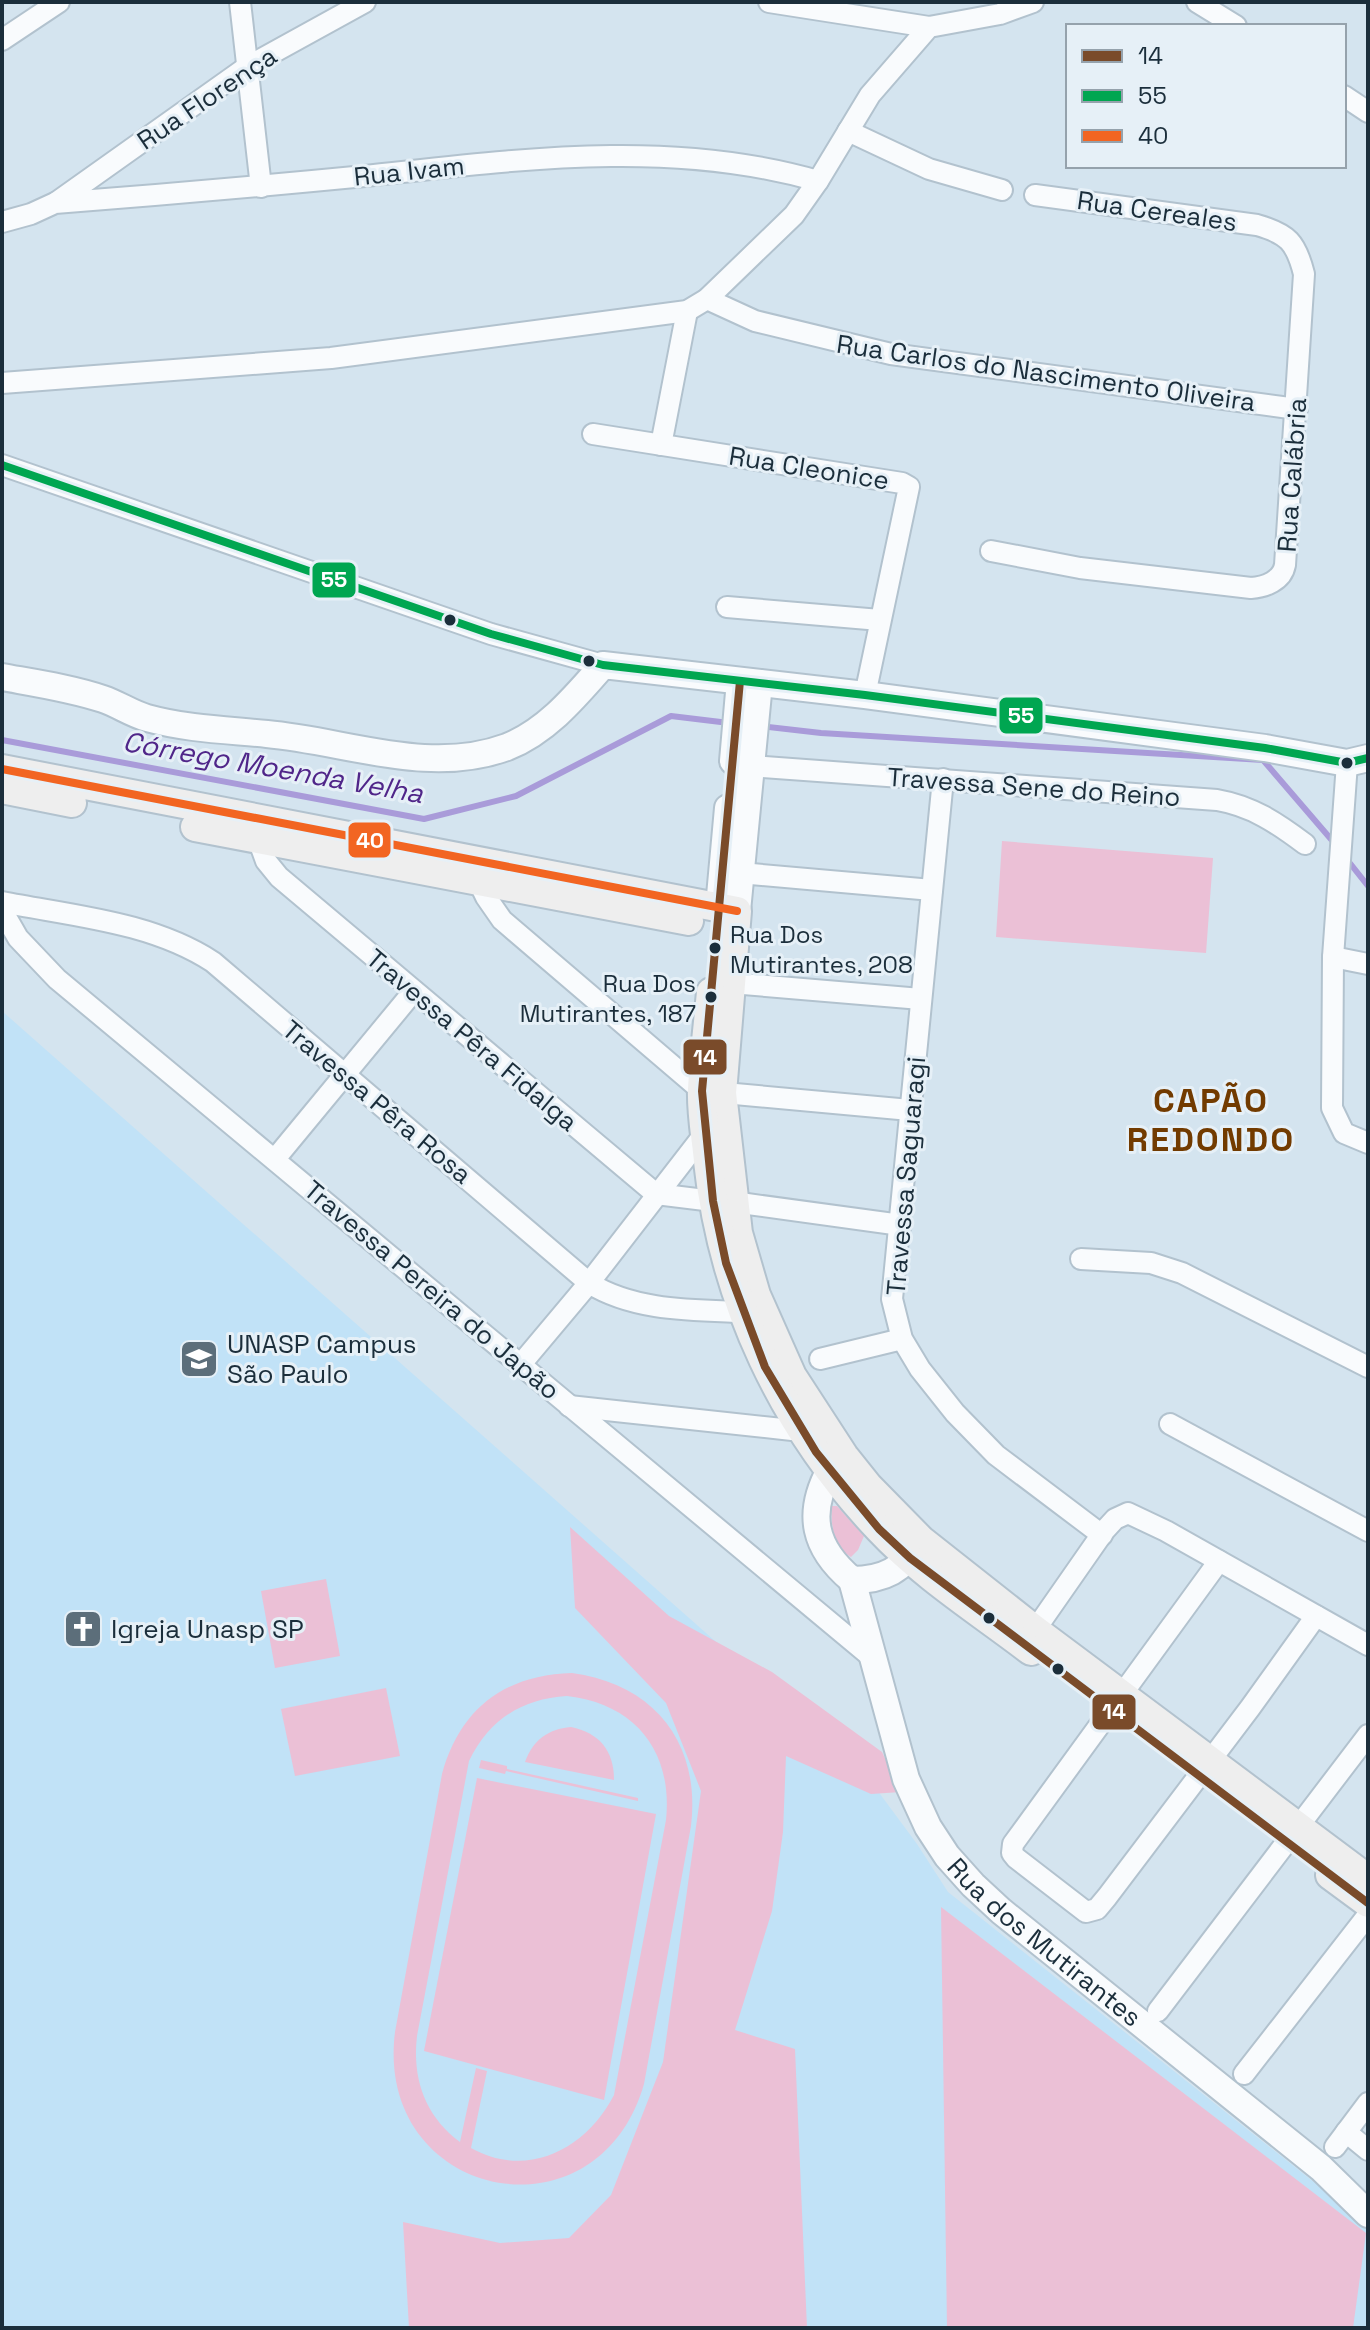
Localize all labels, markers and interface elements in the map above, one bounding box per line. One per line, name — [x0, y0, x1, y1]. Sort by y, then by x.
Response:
legend — [1066, 24, 1346, 168]
street label: Rua Florença — [131, 39, 284, 157]
text: 14 — [1138, 40, 1163, 71]
text: 55 — [1138, 80, 1167, 111]
text: 40 — [1138, 120, 1168, 151]
street label: Rua Ivam — [352, 148, 466, 194]
street label: Rua Cereales — [1075, 183, 1239, 239]
street label: Rua Carlos do Nascimento Oliveira — [834, 327, 1258, 419]
street label: Rua Calábria — [1270, 397, 1314, 553]
street label: Rua Cleonice — [726, 439, 892, 497]
line badge: 55 — [311, 561, 357, 599]
text: 55 — [321, 565, 347, 593]
unlabelled marker — [442, 612, 458, 628]
unlabelled marker — [581, 653, 597, 669]
line badge: 55 — [998, 696, 1044, 735]
text: 55 — [1008, 701, 1034, 729]
water label: Córrego Moenda Velha — [120, 723, 427, 811]
unlabelled marker — [1339, 755, 1355, 771]
street label: Travessa Sene do Reino — [886, 760, 1182, 814]
line badge: 40 — [347, 821, 392, 859]
text: 40 — [356, 826, 384, 854]
place label: Rua Dos Mutirantes, 208 — [730, 919, 913, 980]
marker: Rua Dos Mutirantes, 208 — [707, 940, 723, 956]
street label: Travessa Pêra Fidalga — [359, 941, 585, 1139]
place label: Rua Dos Mutirantes, 187 — [520, 968, 696, 1029]
marker: Rua Dos Mutirantes, 187 — [703, 989, 719, 1005]
street label: Travessa Pêra Rosa — [275, 1013, 479, 1191]
line badge: 14 — [682, 1038, 728, 1076]
text: 14 — [693, 1043, 717, 1071]
street label: Travessa Saguaragi — [879, 1055, 933, 1297]
district label: CAPÃO REDONDO — [1127, 1079, 1295, 1161]
street label: Travessa Pereira do Japão — [297, 1173, 567, 1407]
place label: UNASP Campus São Paulo — [227, 1327, 417, 1391]
school or university icon: UNASP Campus São Paulo — [178, 1338, 220, 1380]
church icon: Igreja Unasp SP — [62, 1608, 104, 1650]
unlabelled marker — [981, 1610, 997, 1626]
place label: Igreja Unasp SP — [111, 1612, 304, 1646]
unlabelled marker — [1050, 1661, 1066, 1677]
line badge: 14 — [1091, 1693, 1137, 1731]
text: 14 — [1102, 1697, 1126, 1725]
street label: Rua dos Mutirantes — [940, 1851, 1148, 2034]

